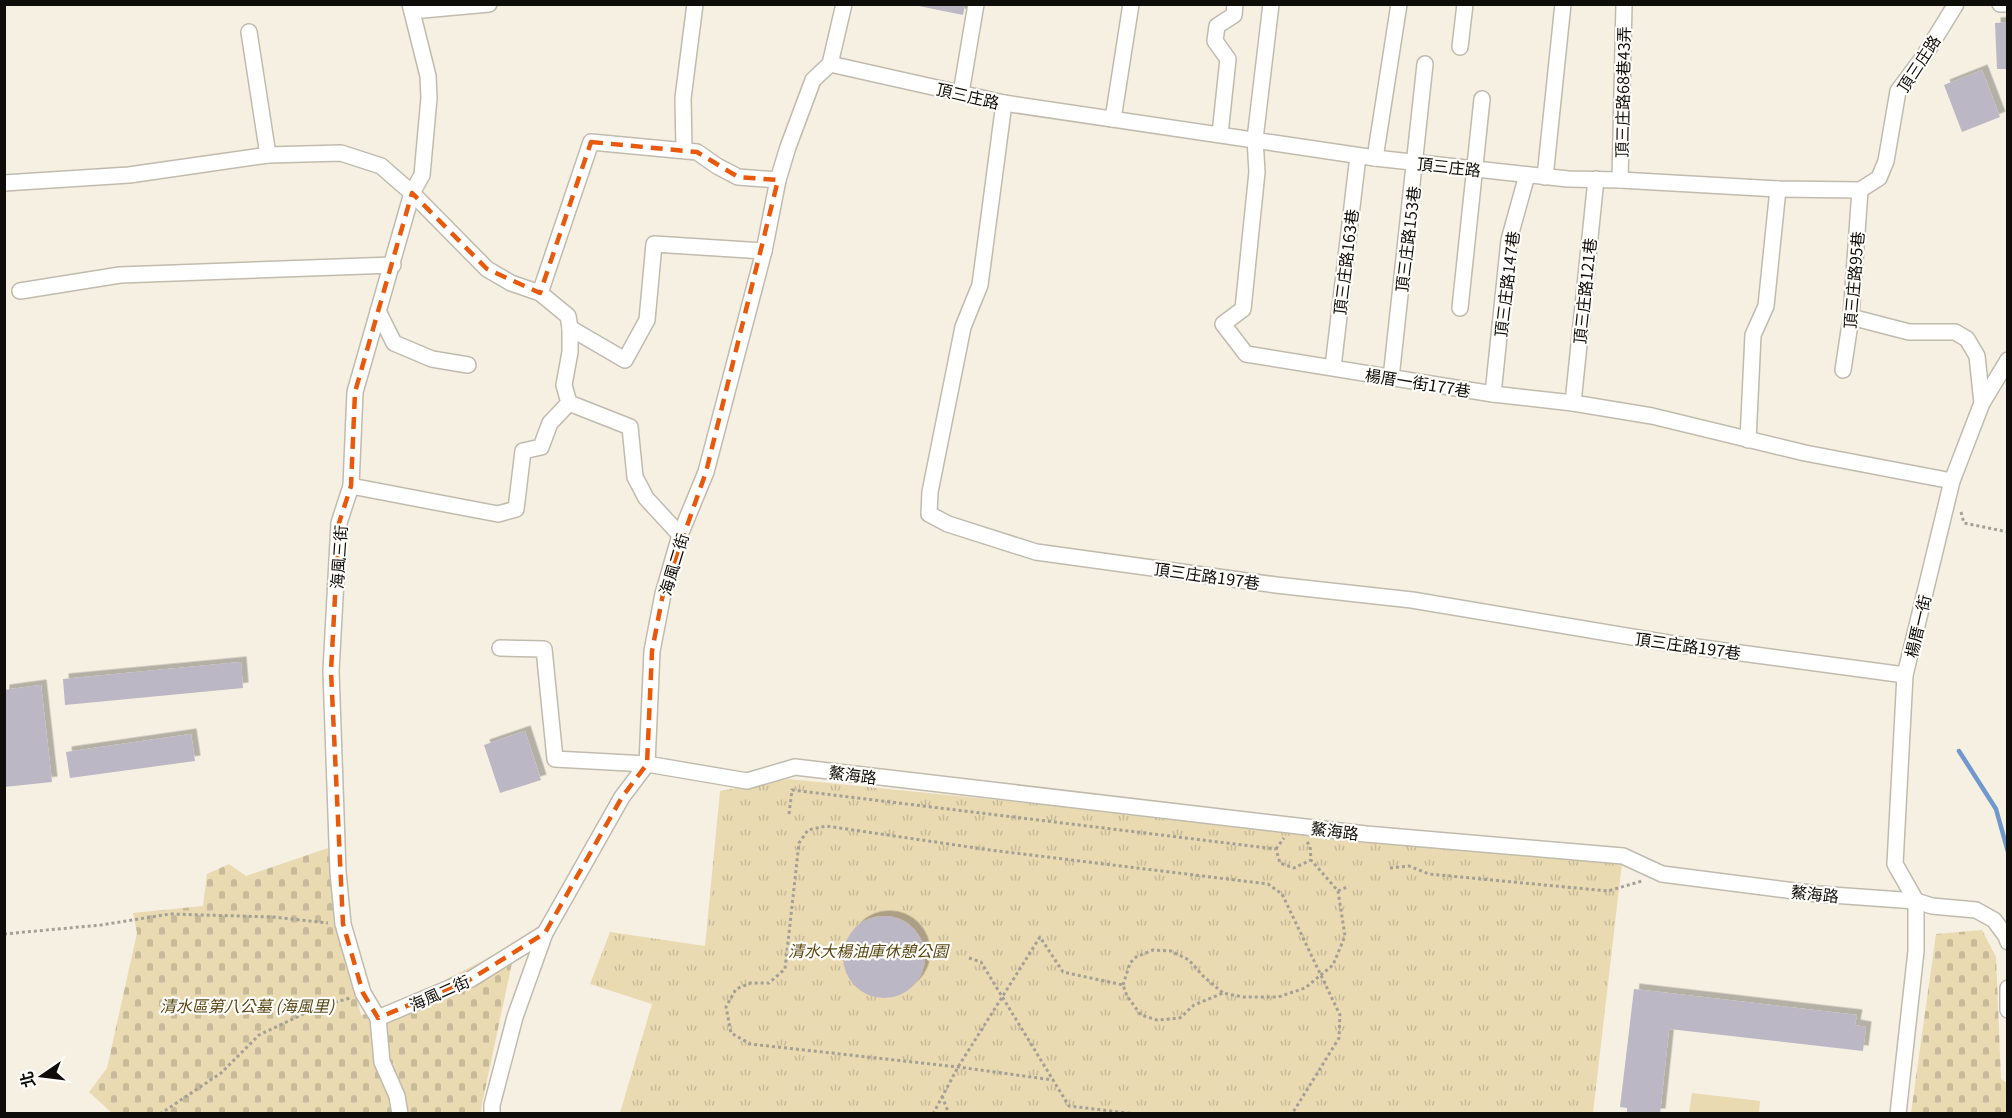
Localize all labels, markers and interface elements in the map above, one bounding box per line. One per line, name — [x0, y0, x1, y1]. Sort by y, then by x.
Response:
street label: 頂三庄路68巷43弄 — [1609, 26, 1635, 158]
street label: 頂三庄路 — [1891, 30, 1945, 96]
street label: 頂三庄路 — [934, 76, 1002, 114]
street label: 頂三庄路 — [1416, 151, 1482, 181]
street label: 頂三庄路153巷 — [1389, 185, 1425, 293]
street label: 頂三庄路163巷 — [1327, 208, 1363, 316]
street label: 頂三庄路147巷 — [1488, 230, 1524, 338]
street label: 頂三庄路95巷 — [1837, 230, 1869, 330]
street label: 頂三庄路121巷 — [1566, 237, 1602, 345]
street label: 楊厝一街177巷 — [1363, 362, 1473, 402]
street label: 海風三街 — [324, 524, 352, 590]
street label: 海風二街 — [652, 530, 694, 598]
street label: 頂三庄路197巷 — [1153, 556, 1261, 594]
street label: 楊厝一街 — [1898, 592, 1936, 660]
street label: 頂三庄路197巷 — [1634, 626, 1742, 664]
street label: 鰲海路 — [828, 759, 878, 789]
street label: 鰲海路 — [1310, 815, 1360, 845]
street label: 鰲海路 — [1790, 879, 1840, 907]
park label: 清水大楊油庫休憩公園 — [788, 938, 950, 962]
street label: 海風二街 — [405, 968, 473, 1016]
park label: 清水區第八公墓 (海風里) — [160, 993, 335, 1017]
north arrow — [12, 1046, 72, 1106]
text: 北 — [13, 1069, 40, 1091]

